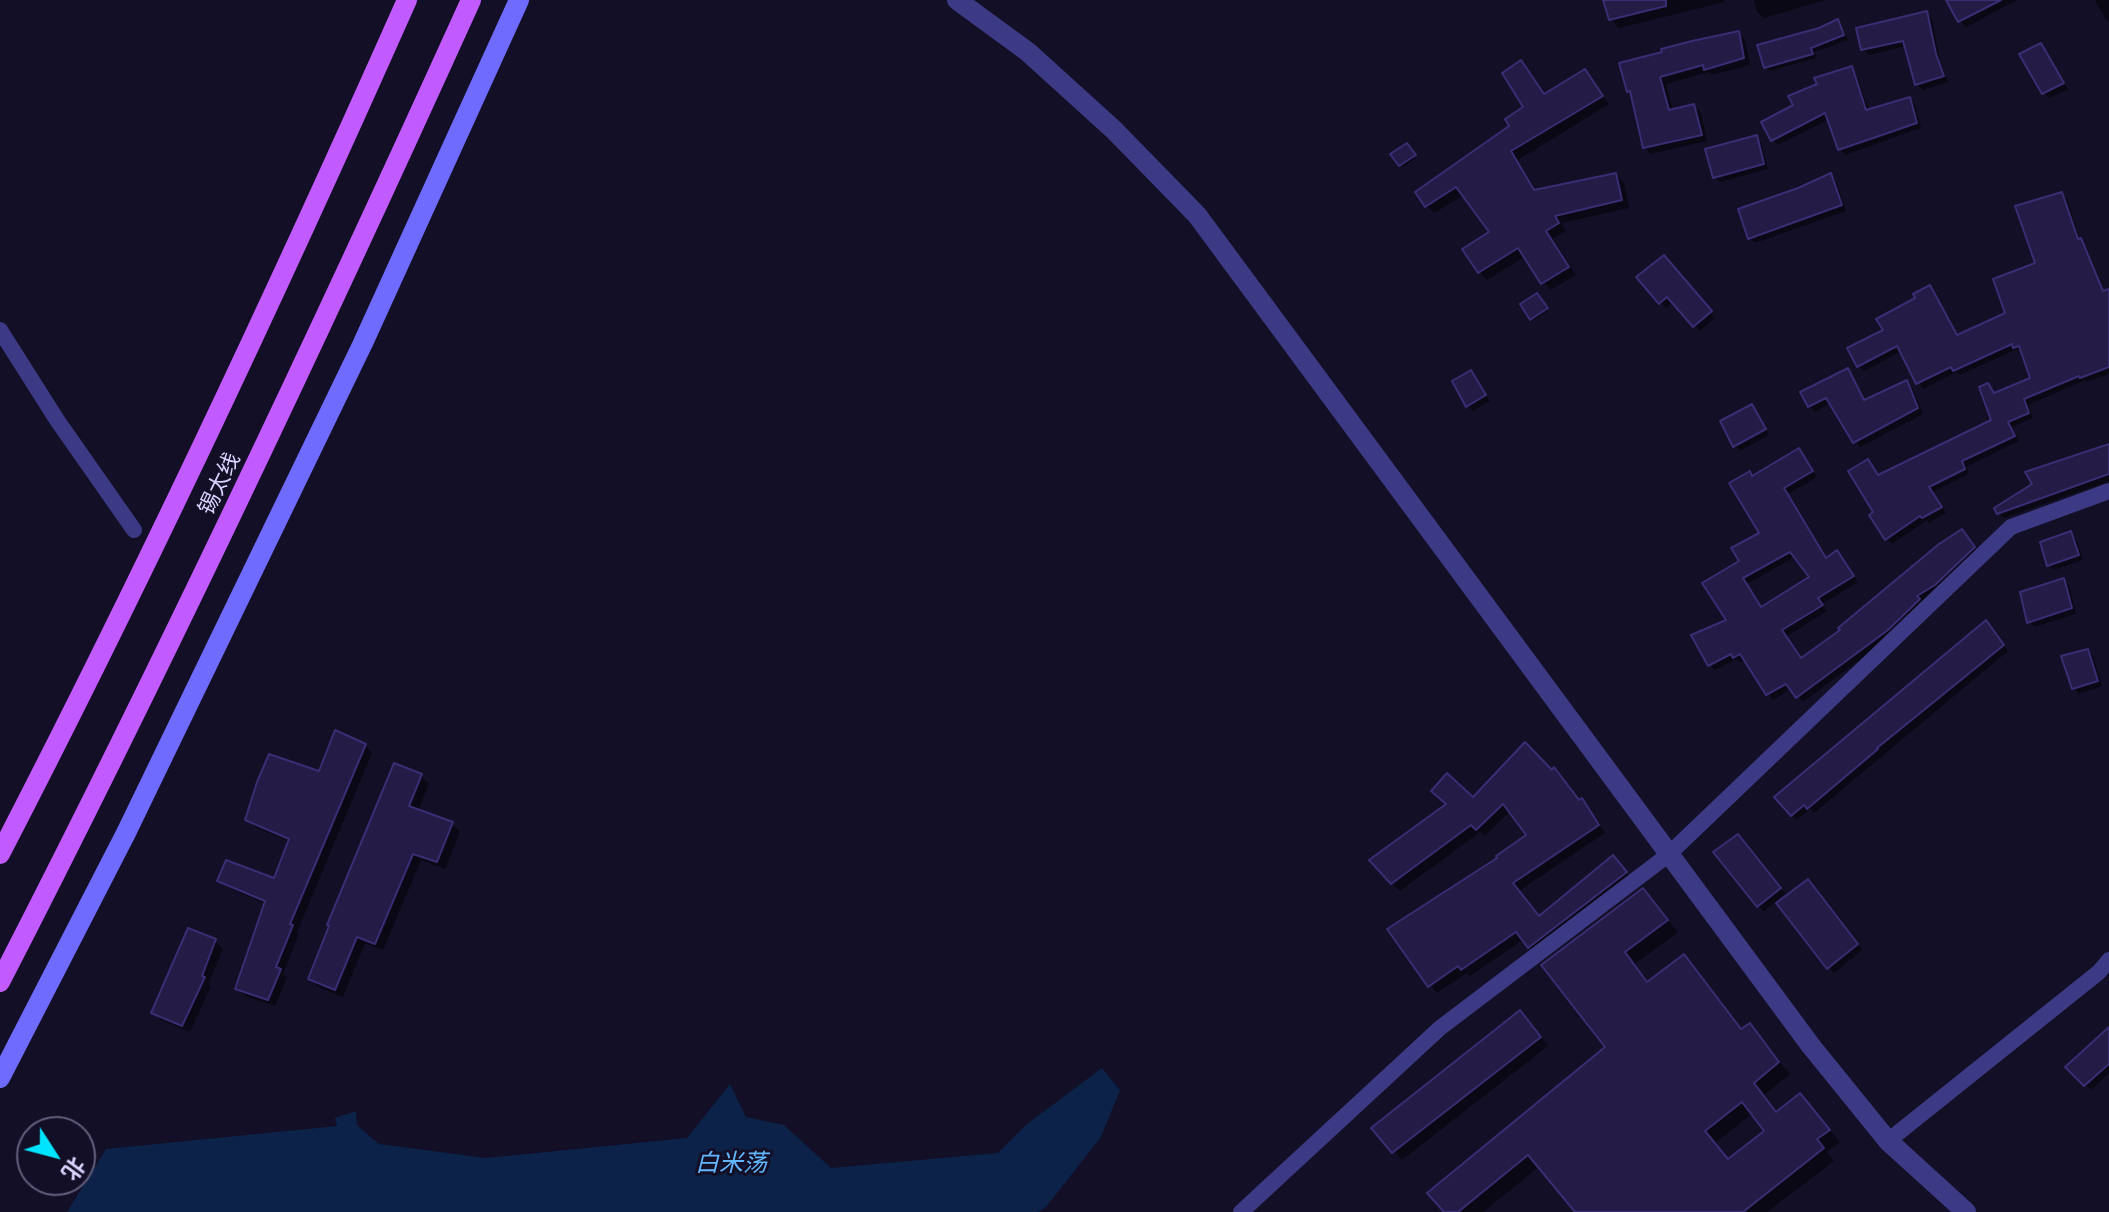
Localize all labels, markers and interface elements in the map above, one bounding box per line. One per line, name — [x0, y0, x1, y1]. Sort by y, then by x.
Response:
street label: 锡太线 — [194, 449, 246, 519]
north arrow — [16, 1116, 96, 1196]
water label: 白米荡 — [695, 1150, 767, 1178]
text: 北 — [56, 1152, 92, 1186]

